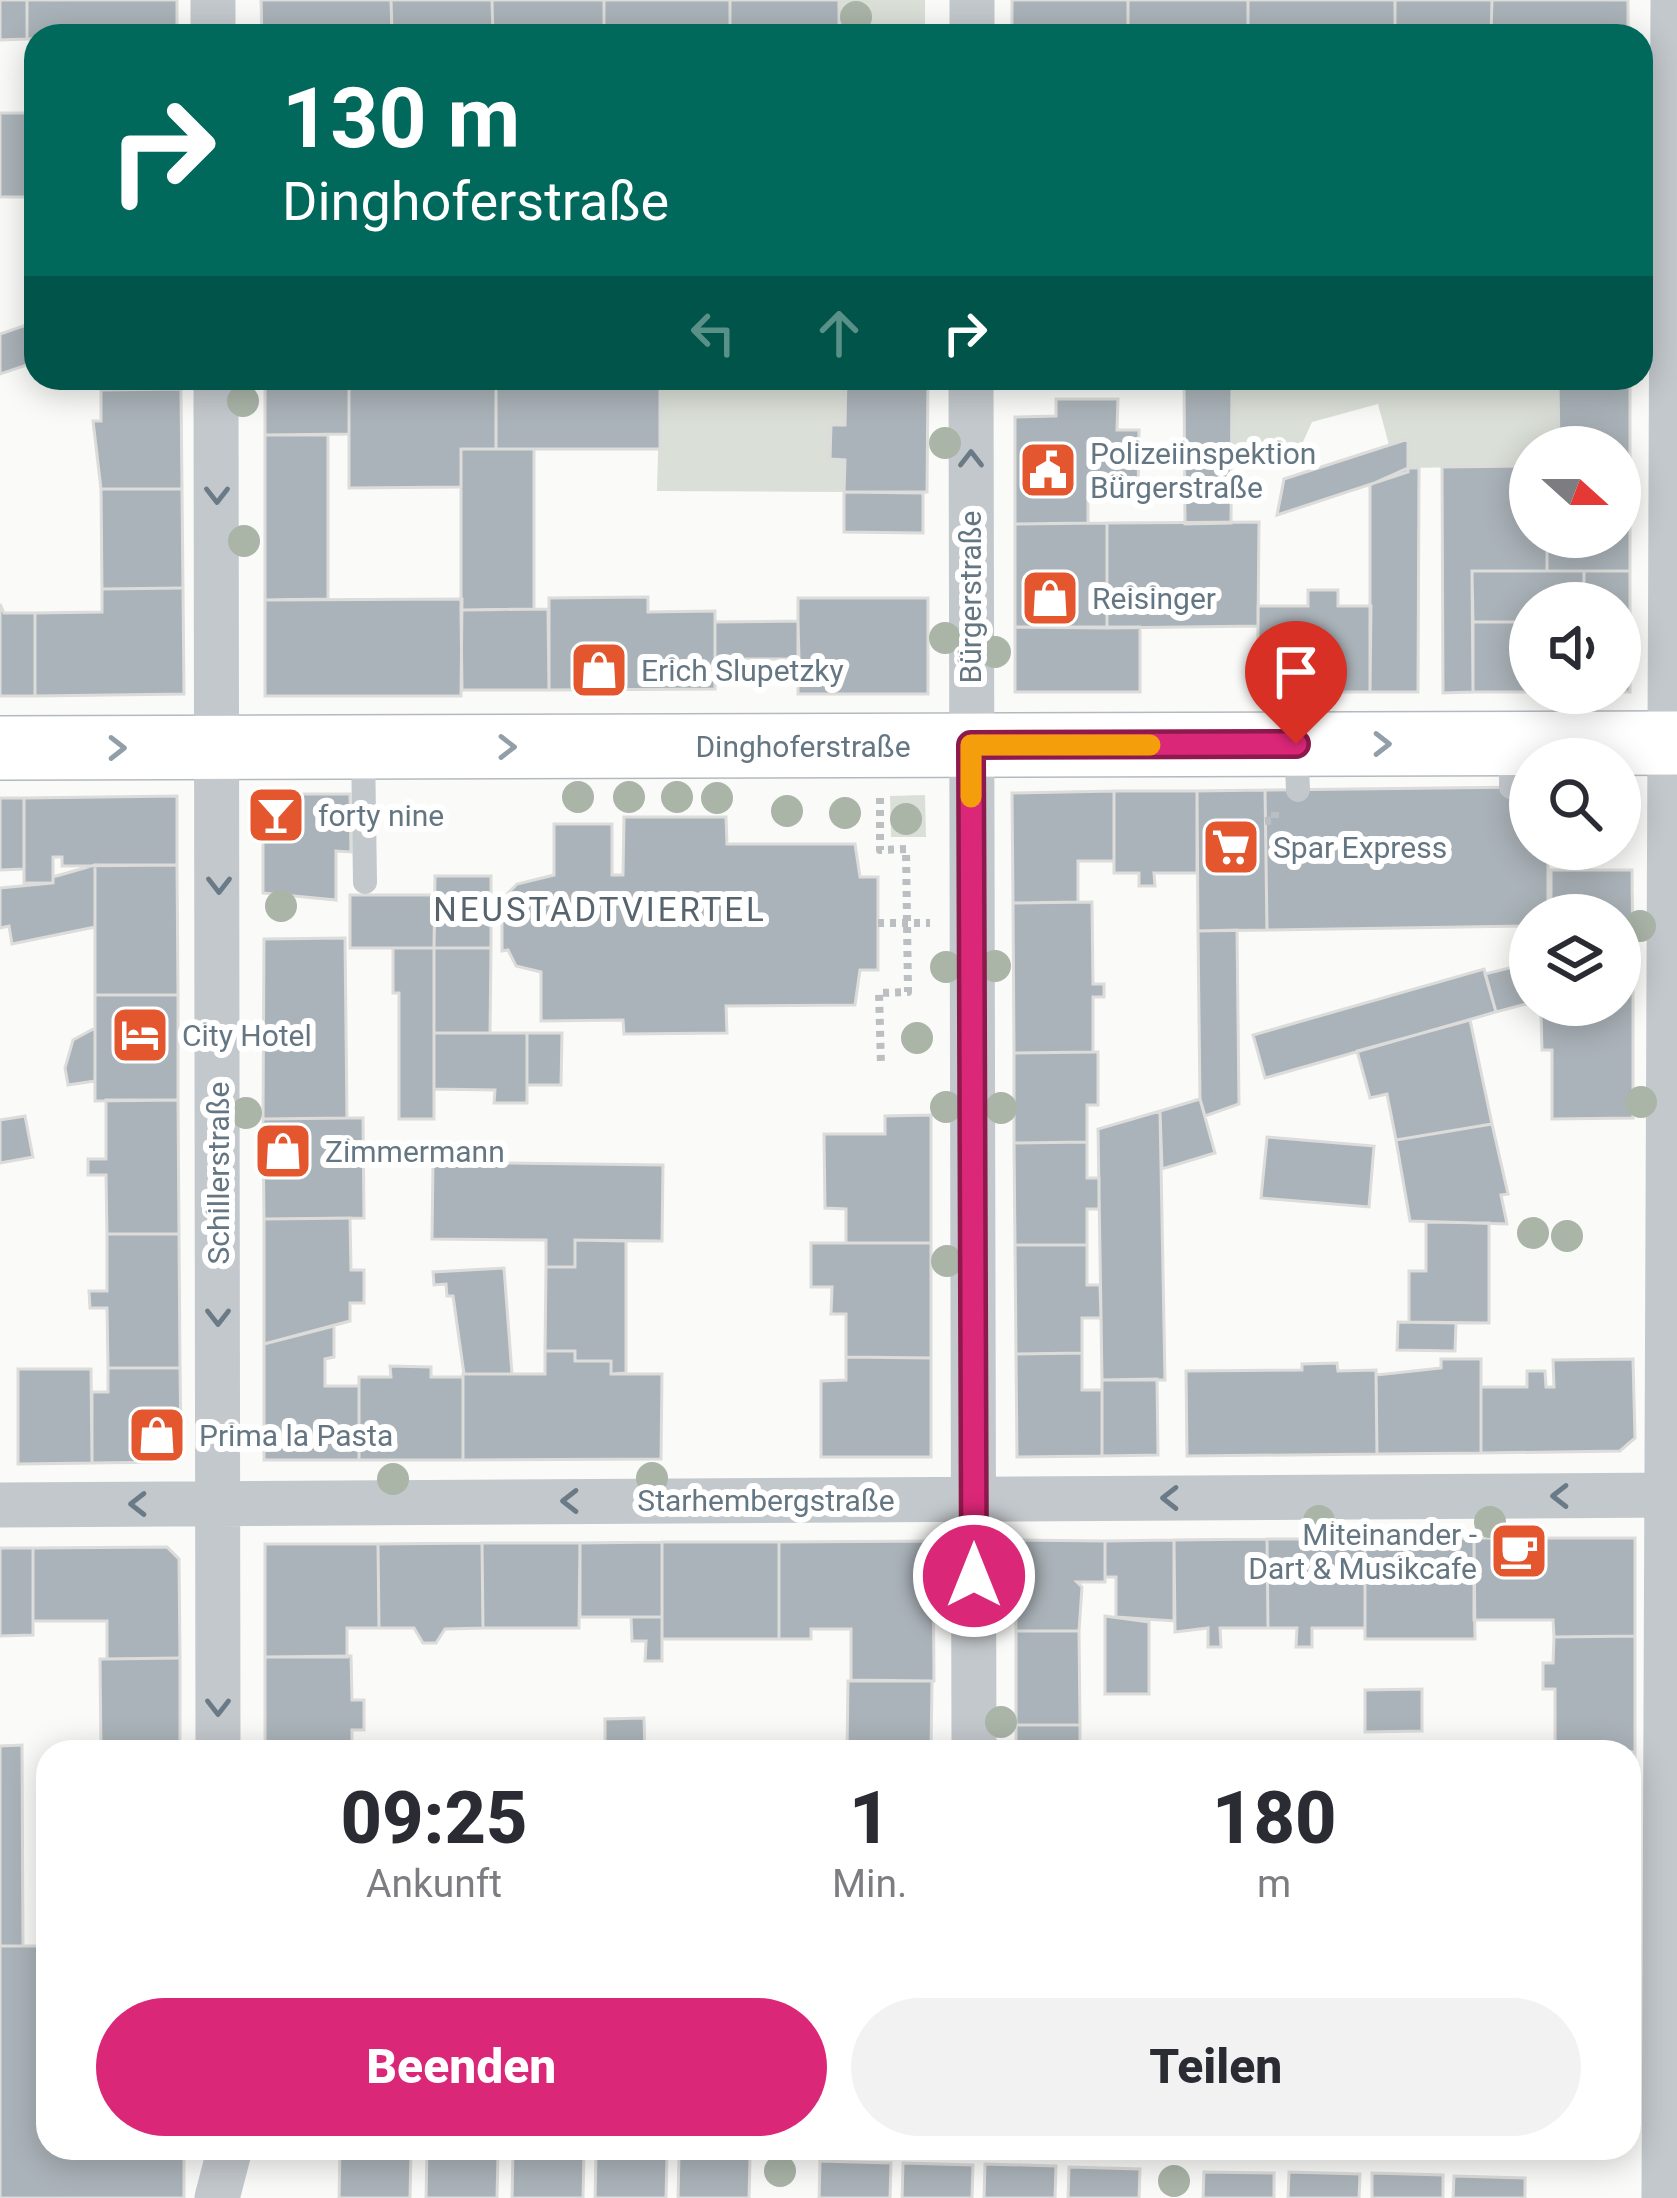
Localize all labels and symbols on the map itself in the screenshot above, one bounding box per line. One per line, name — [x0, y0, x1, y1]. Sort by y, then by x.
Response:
north arrow — [1509, 426, 1641, 558]
place label: Polizeiinspektion Bürgerstraße — [1090, 436, 1316, 505]
public building icon: Polizeiinspektion Bürgerstraße — [1017, 439, 1079, 501]
one-way arrow — [958, 449, 984, 467]
one-way arrow — [204, 487, 230, 505]
street label: Bürgerstraße — [953, 511, 988, 683]
shop icon: Reisinger — [1019, 567, 1081, 629]
place label: Reisinger — [1092, 581, 1216, 616]
pin — [1245, 621, 1347, 744]
shop icon: Erich Slupetzky — [568, 639, 630, 701]
place label: Erich Slupetzky — [641, 653, 844, 688]
street label: Dinghoferstraße — [695, 729, 911, 764]
one-way arrow — [1374, 731, 1392, 757]
one-way arrow — [499, 734, 517, 760]
one-way arrow — [109, 735, 127, 761]
bar icon: forty nine — [245, 784, 307, 846]
place label: forty nine — [318, 798, 444, 833]
supermarket icon: Spar Express — [1200, 816, 1262, 878]
place label: Spar Express — [1273, 830, 1447, 865]
one-way arrow — [206, 877, 232, 895]
district label: NEUSTADTVIERTEL — [433, 890, 767, 929]
hotel icon: City Hotel — [109, 1004, 171, 1066]
place label: City Hotel — [182, 1018, 312, 1053]
street label: Schillerstraße — [201, 1082, 236, 1264]
shop icon: Zimmermann — [252, 1120, 314, 1182]
place label: Zimmermann — [325, 1134, 505, 1169]
one-way arrow — [205, 1309, 231, 1327]
shop icon: Prima la Pasta — [126, 1404, 188, 1466]
place label: Prima la Pasta — [199, 1418, 393, 1453]
street label: Starhembergstraße — [637, 1483, 895, 1518]
one-way arrow — [1550, 1483, 1568, 1509]
one-way arrow — [1160, 1485, 1178, 1511]
one-way arrow — [560, 1488, 578, 1514]
one-way arrow — [128, 1491, 147, 1517]
position arrow — [911, 1513, 1037, 1639]
place label: Miteinander - Dart & Musikcafe — [1248, 1517, 1477, 1586]
cafe icon: Miteinander - Dart & Musikcafe — [1488, 1520, 1550, 1582]
one-way arrow — [205, 1699, 231, 1717]

